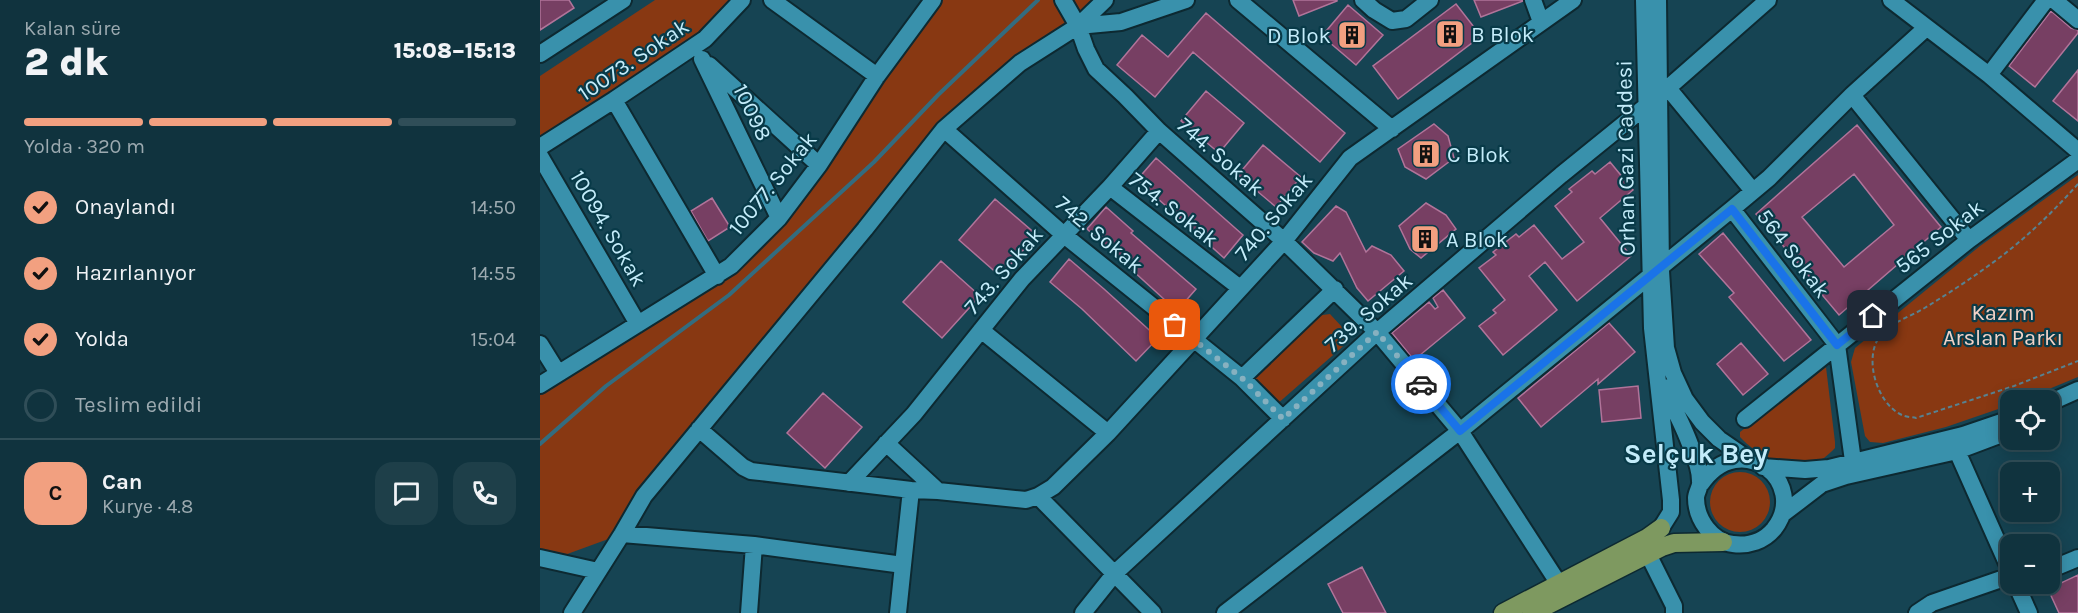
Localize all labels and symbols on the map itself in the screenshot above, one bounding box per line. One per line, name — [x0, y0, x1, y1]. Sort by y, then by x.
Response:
street label: 10073. Sokak — [573, 13, 694, 106]
building icon: B Blok — [1434, 18, 1466, 50]
building icon: D Blok — [1336, 19, 1368, 51]
place label: B Blok — [1471, 22, 1534, 48]
place label: D Blok — [1267, 23, 1331, 49]
street label: Orhan Gazi Caddesi — [1611, 60, 1641, 256]
street label: 10098 — [727, 80, 777, 145]
street label: 744. Sokak — [1172, 112, 1269, 201]
street label: 10077. Sokak — [723, 127, 822, 241]
building icon: C Blok — [1410, 138, 1442, 170]
place label: C Blok — [1447, 142, 1510, 168]
street label: 10094. Sokak — [564, 166, 652, 291]
street label: 754. Sokak — [1123, 167, 1223, 253]
street label: 740. Sokak — [1229, 167, 1318, 266]
street label: 742. Sokak — [1050, 190, 1149, 279]
street label: 565 Sokak — [1890, 194, 1989, 279]
street label: 564 Sokak — [1751, 204, 1835, 303]
street label: 743. Sokak — [959, 222, 1049, 320]
building icon: A Blok — [1409, 223, 1441, 255]
place label: A Blok — [1446, 227, 1508, 253]
street label: 739. Sokak — [1320, 268, 1418, 358]
pin — [1847, 290, 1898, 341]
pin — [1149, 299, 1200, 350]
park label: Kazım Arslan Parkı — [1943, 300, 2063, 351]
courier — [1391, 354, 1451, 414]
district label: Selçuk Bey — [1624, 437, 1768, 470]

